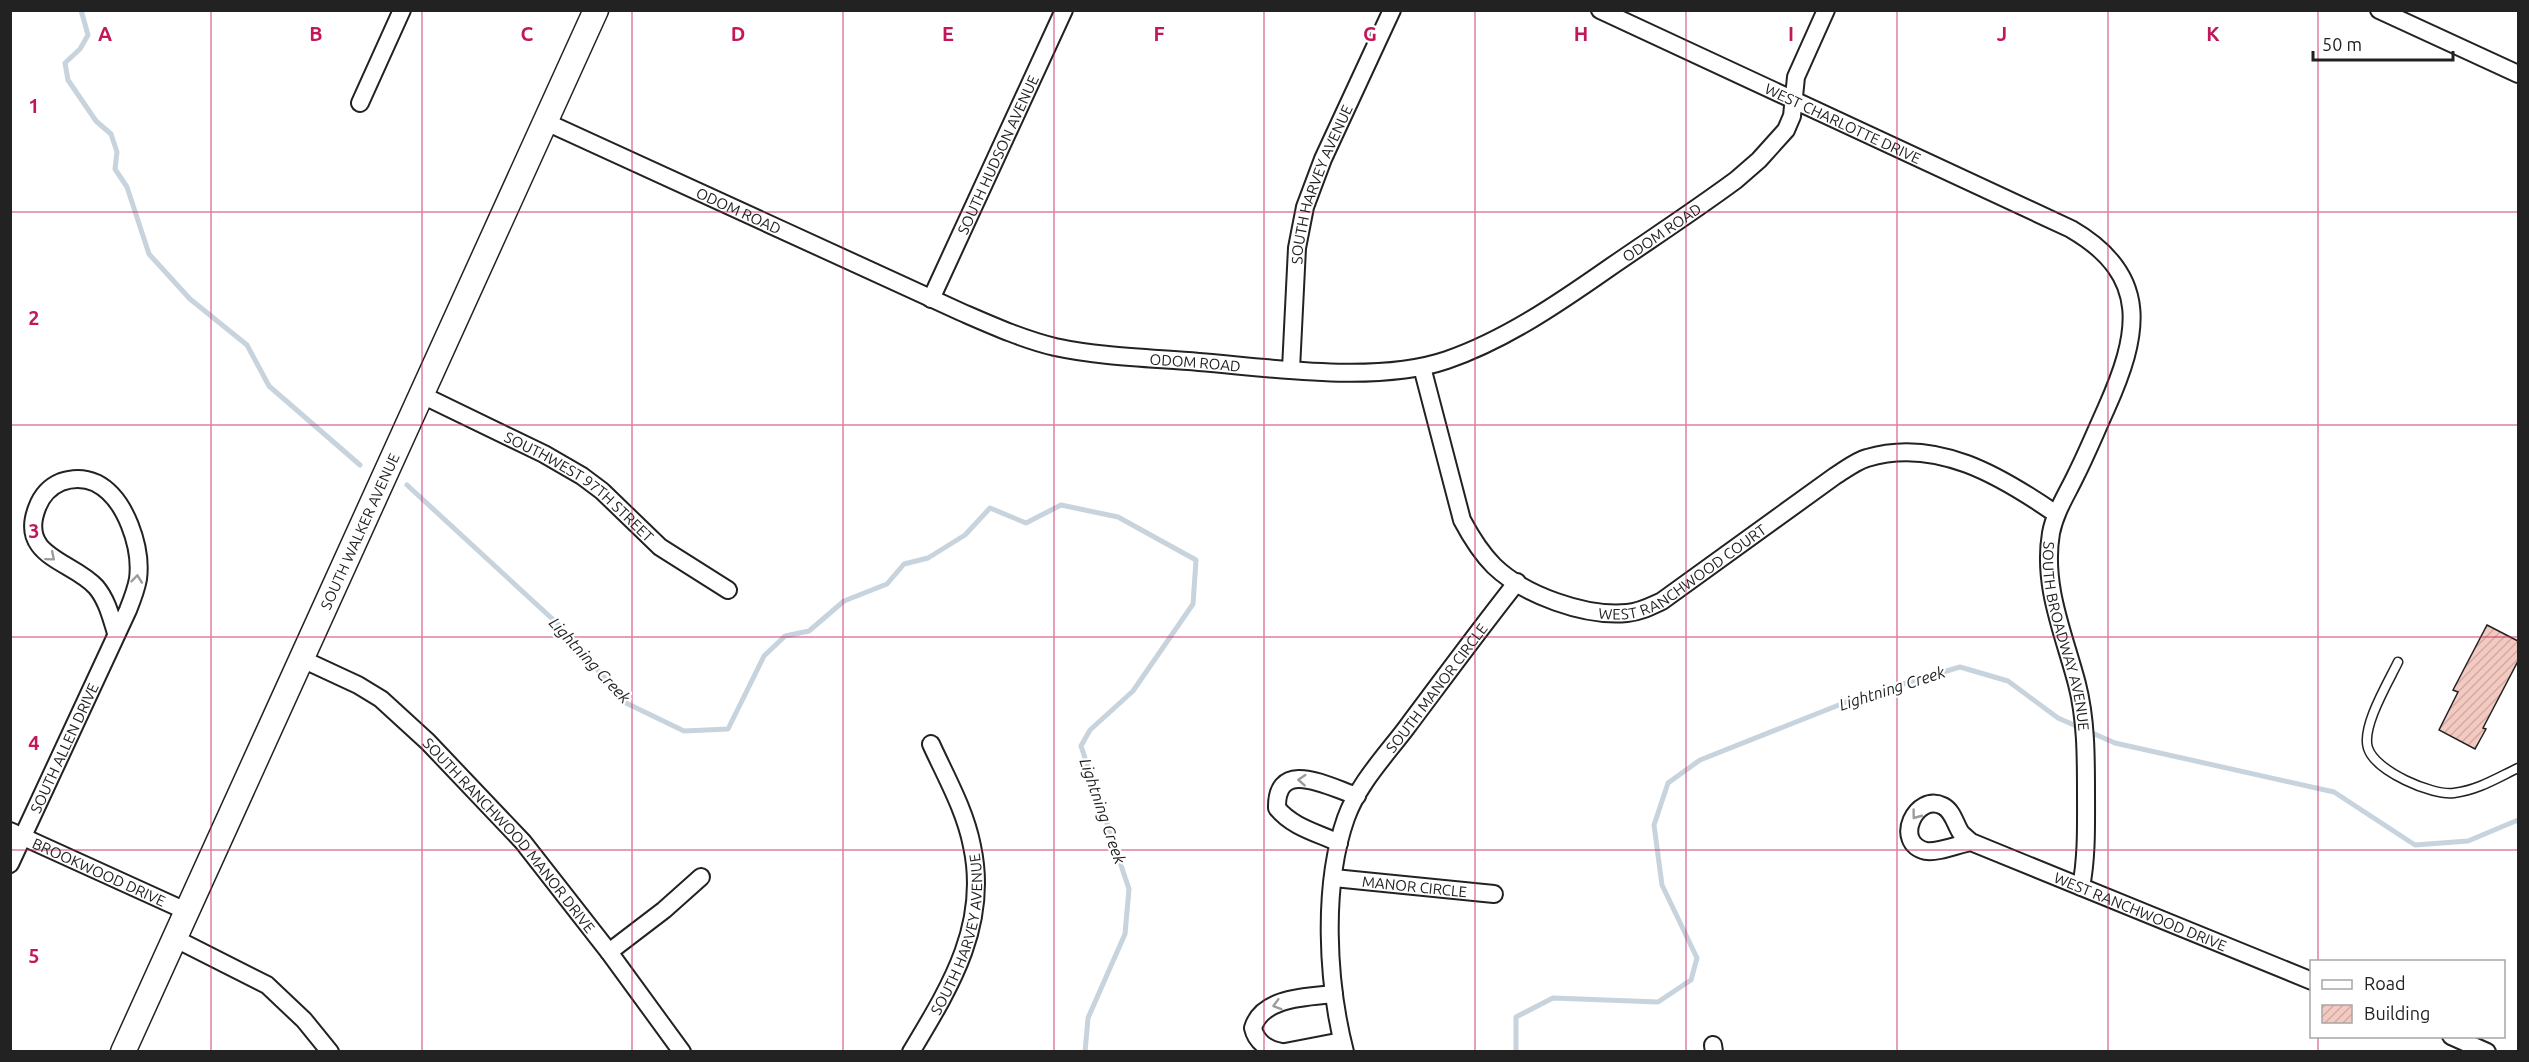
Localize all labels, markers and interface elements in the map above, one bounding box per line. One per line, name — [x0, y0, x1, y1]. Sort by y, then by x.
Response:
text: A — [98, 22, 112, 45]
text: B — [309, 22, 323, 45]
text: C — [521, 22, 534, 45]
text: D — [731, 22, 745, 45]
text: E — [942, 22, 954, 45]
text: F — [1153, 22, 1165, 45]
text: G — [1363, 22, 1377, 45]
text: H — [1574, 22, 1588, 45]
text: I — [1788, 22, 1794, 45]
text: J — [1997, 22, 2007, 45]
text: K — [2206, 22, 2220, 45]
scale bar — [2313, 24, 2452, 62]
text: 50 m — [2322, 34, 2362, 54]
street label: SOUTH HUDSON AVENUE — [954, 72, 1041, 237]
street label: WEST CHARLOTTE DRIVE — [1762, 79, 1924, 167]
text: 1 — [28, 94, 40, 117]
street label: SOUTH HARVEY AVENUE — [1288, 102, 1355, 265]
street label: ODOM ROAD — [694, 183, 784, 237]
street label: ODOM ROAD — [1619, 199, 1704, 265]
text: 2 — [28, 306, 40, 329]
street label: ODOM ROAD — [1149, 350, 1242, 374]
street label: SOUTHWEST 97TH STREET — [502, 428, 658, 545]
street label: SOUTH WALKER AVENUE — [317, 450, 402, 612]
text: 3 — [28, 519, 40, 542]
street label: WEST RANCHWOOD COURT — [1598, 520, 1769, 622]
street label: SOUTH BROADWAY AVENUE — [2040, 541, 2093, 731]
one-way arrow — [44, 549, 55, 560]
one-way arrow — [130, 574, 143, 583]
water label: Lightning Creek — [546, 613, 635, 707]
street label: SOUTH MANOR CIRCLE — [1382, 620, 1490, 756]
water label: Lightning Creek — [1837, 662, 1948, 714]
street label: SOUTH ALLEN DRIVE — [26, 680, 101, 816]
text: 4 — [28, 731, 40, 754]
street label: SOUTH RANCHWOOD MANOR DRIVE — [420, 734, 599, 936]
water label: Lightning Creek — [1077, 756, 1130, 867]
one-way arrow — [1297, 773, 1306, 786]
one-way arrow — [1912, 809, 1923, 820]
street label: BROOKWOOD DRIVE — [30, 834, 168, 909]
street label: SOUTH HARVEY AVENUE — [927, 852, 985, 1017]
street label: WEST RANCHWOOD DRIVE — [2052, 868, 2229, 954]
street label: MANOR CIRCLE — [1361, 872, 1468, 900]
text: 5 — [28, 944, 40, 967]
legend — [2310, 960, 2505, 1038]
text: Road — [2364, 973, 2406, 993]
one-way arrow — [1272, 998, 1283, 1010]
text: Building — [2364, 1003, 2430, 1023]

